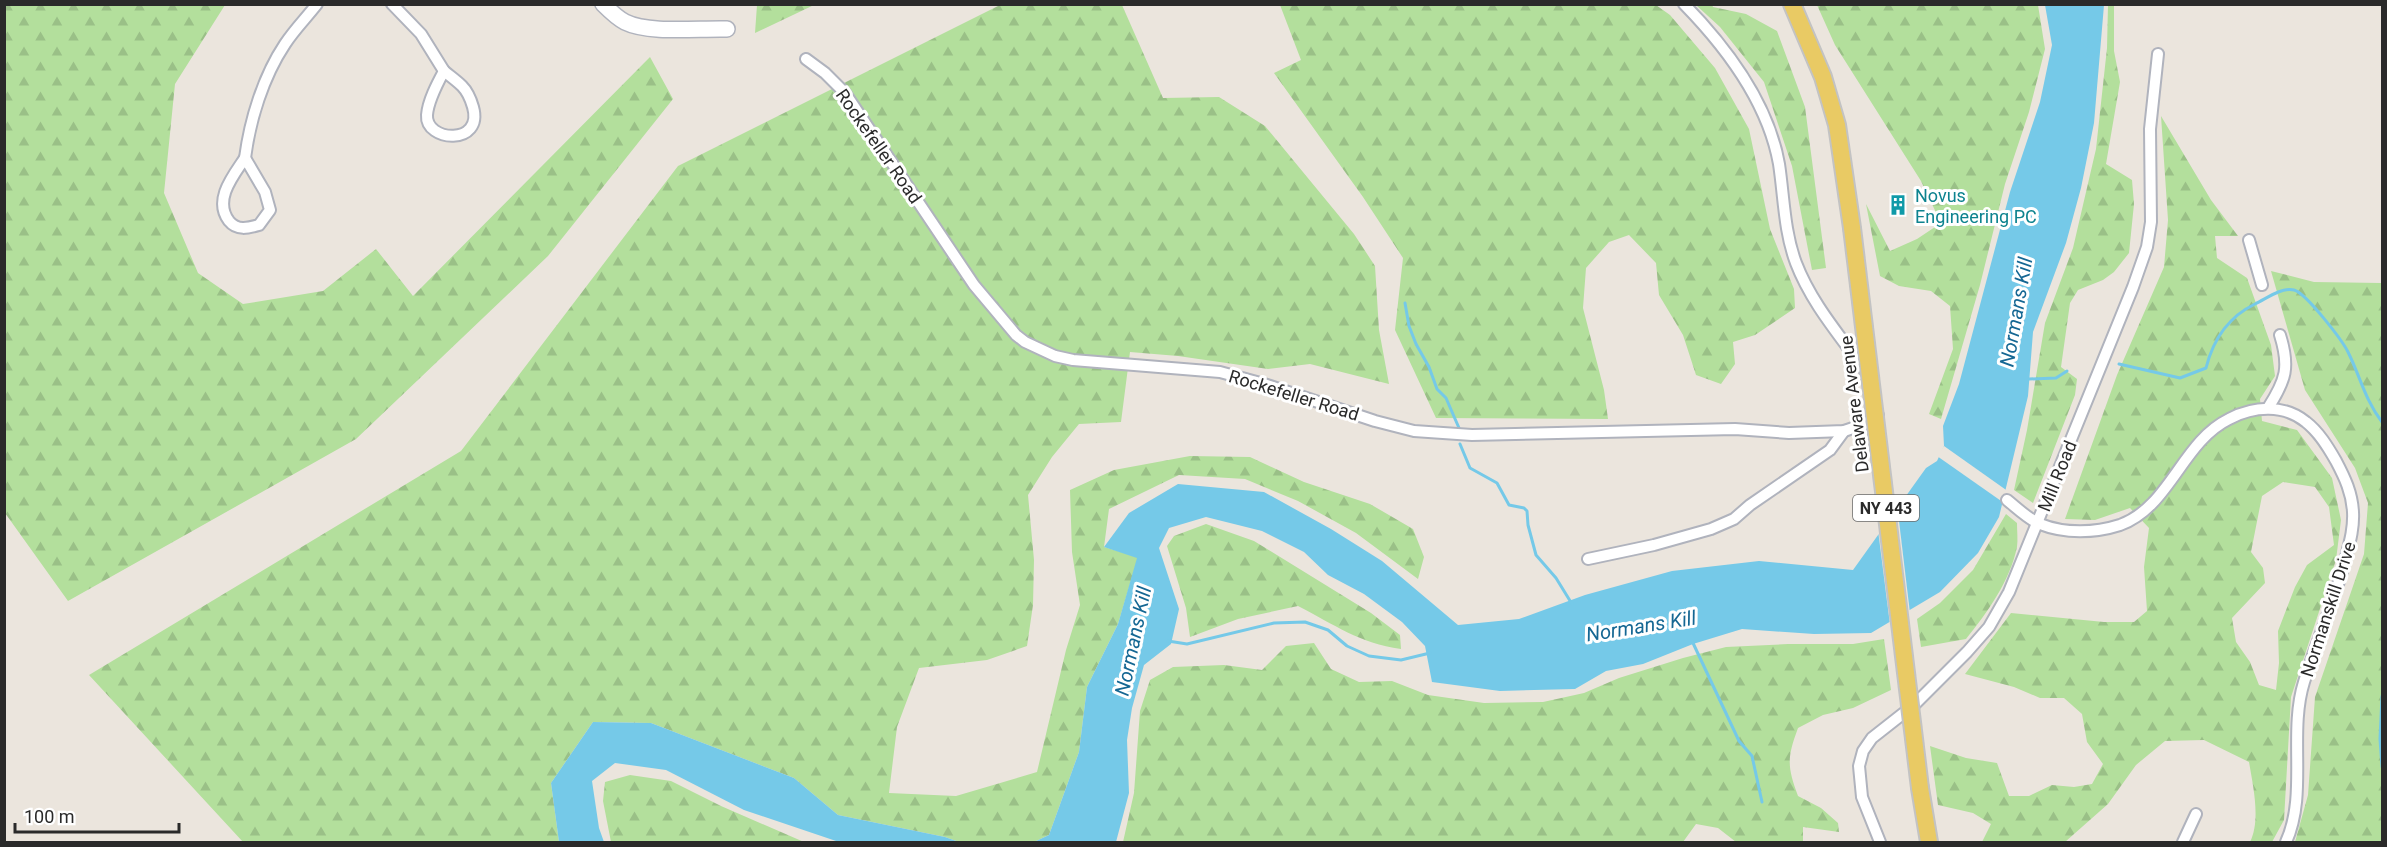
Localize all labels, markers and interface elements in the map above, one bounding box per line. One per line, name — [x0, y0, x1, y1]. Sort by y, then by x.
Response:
street label: Rockefeller Road — [832, 85, 926, 207]
place label: Novus Engineering PC — [1915, 185, 2037, 227]
building icon: Novus Engineering PC — [1886, 193, 1910, 217]
water label: Normans Kill — [1995, 255, 2038, 369]
street label: Delaware Avenue — [1835, 334, 1873, 474]
street label: Rockefeller Road — [1226, 365, 1362, 425]
street label: Mill Road — [2033, 437, 2081, 515]
road number: NY 443 — [1853, 495, 1919, 521]
street label: Normanskill Drive — [2296, 539, 2360, 679]
water label: Normans Kill — [1110, 584, 1156, 698]
water label: Normans Kill — [1584, 605, 1698, 647]
scale bar — [15, 796, 178, 834]
text: 100 m — [24, 806, 75, 827]

